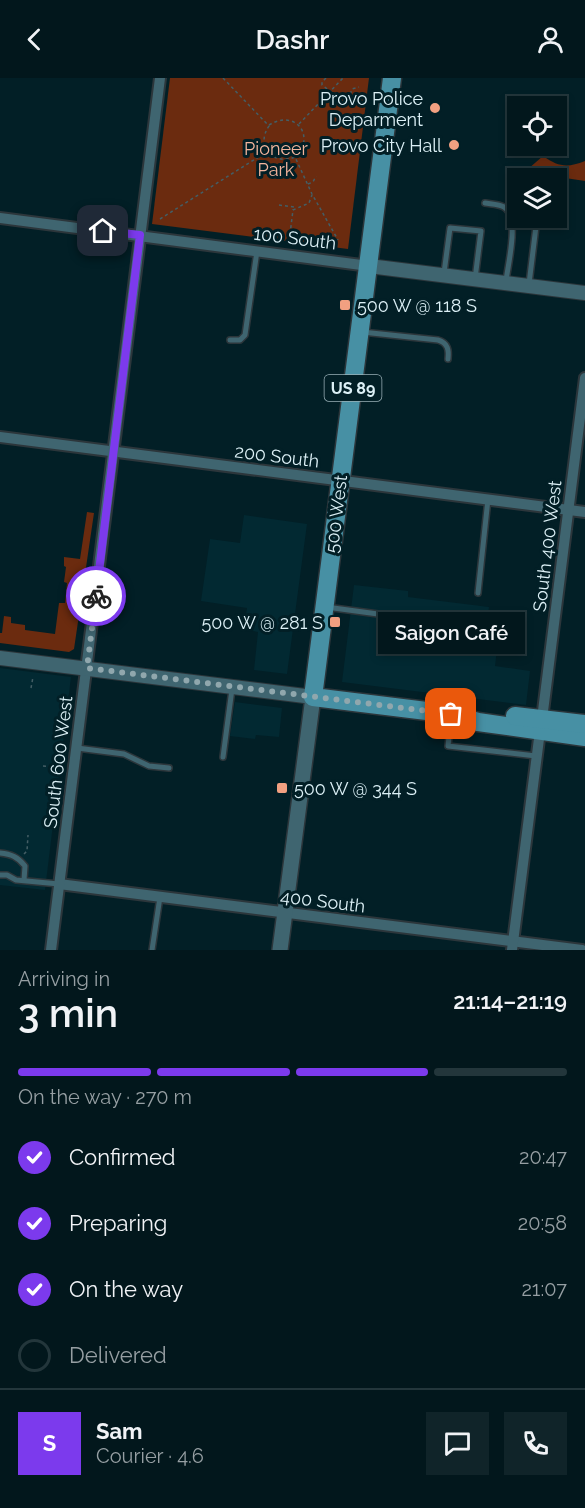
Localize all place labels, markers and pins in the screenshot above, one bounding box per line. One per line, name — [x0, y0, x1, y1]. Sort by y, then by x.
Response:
place label: Provo Police Deparment — [320, 88, 423, 130]
marker: Provo Police Deparment — [428, 101, 442, 115]
place label: Provo City Hall — [321, 135, 442, 156]
marker: Provo City Hall — [447, 138, 461, 152]
pin — [77, 205, 128, 256]
place label: 500 W @ 118 S — [357, 295, 477, 316]
marker: 500 W @ 118 S — [338, 298, 352, 312]
place label: 500 W @ 281 S — [201, 612, 323, 633]
callout: Saigon Café — [378, 612, 524, 654]
marker: 500 W @ 281 S — [328, 615, 342, 629]
pin — [425, 688, 476, 739]
place label: 500 W @ 344 S — [294, 778, 417, 799]
marker: 500 W @ 344 S — [275, 781, 289, 795]

